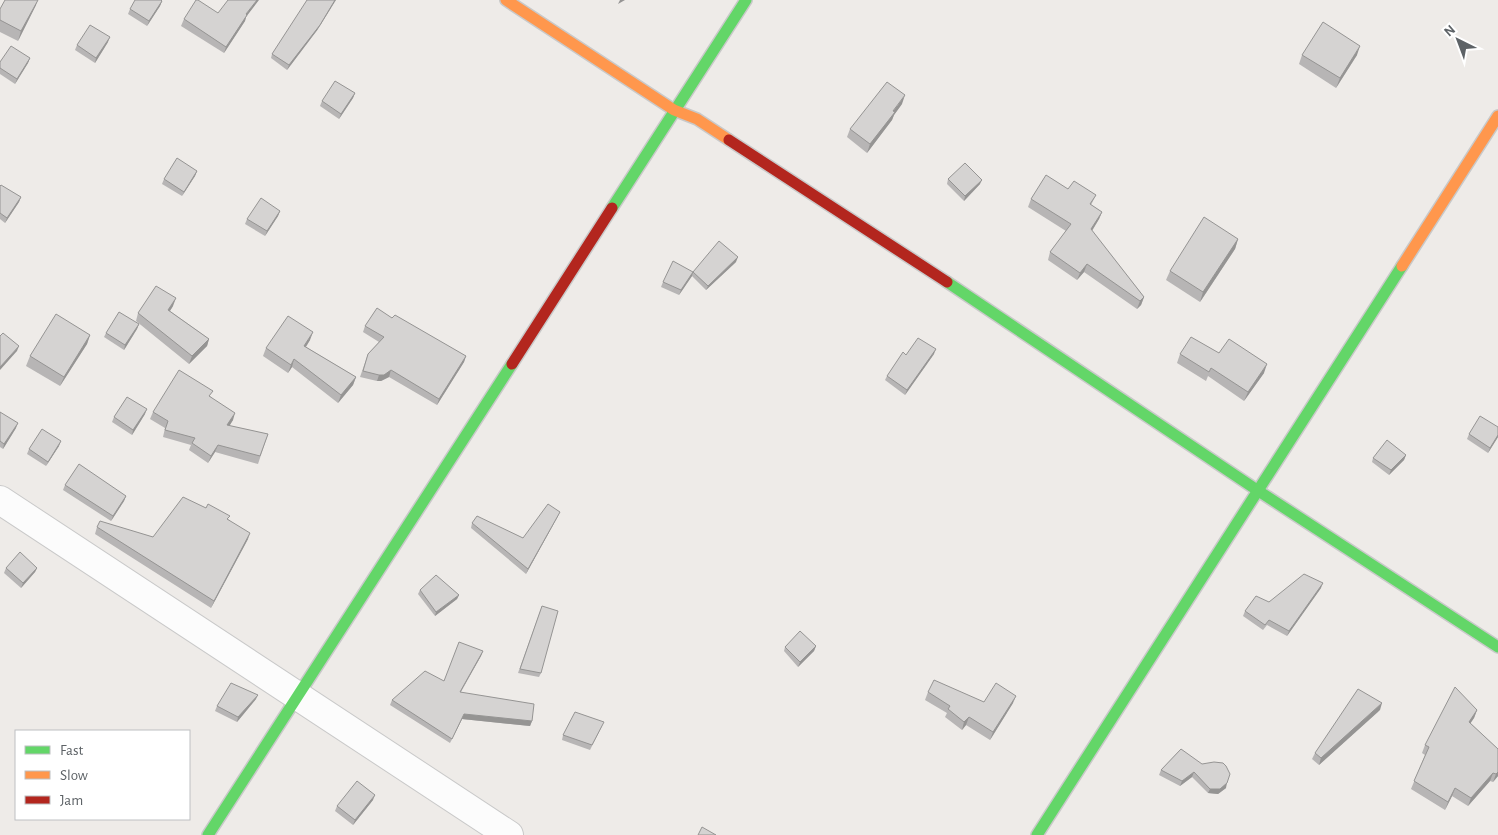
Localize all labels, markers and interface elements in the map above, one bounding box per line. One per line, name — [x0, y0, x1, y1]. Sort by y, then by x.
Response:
north arrow — [1433, 15, 1483, 65]
text: N — [1442, 23, 1458, 40]
legend — [15, 730, 190, 820]
text: Fast — [60, 743, 84, 758]
text: Slow — [60, 768, 88, 783]
text: Jam — [60, 793, 83, 808]

